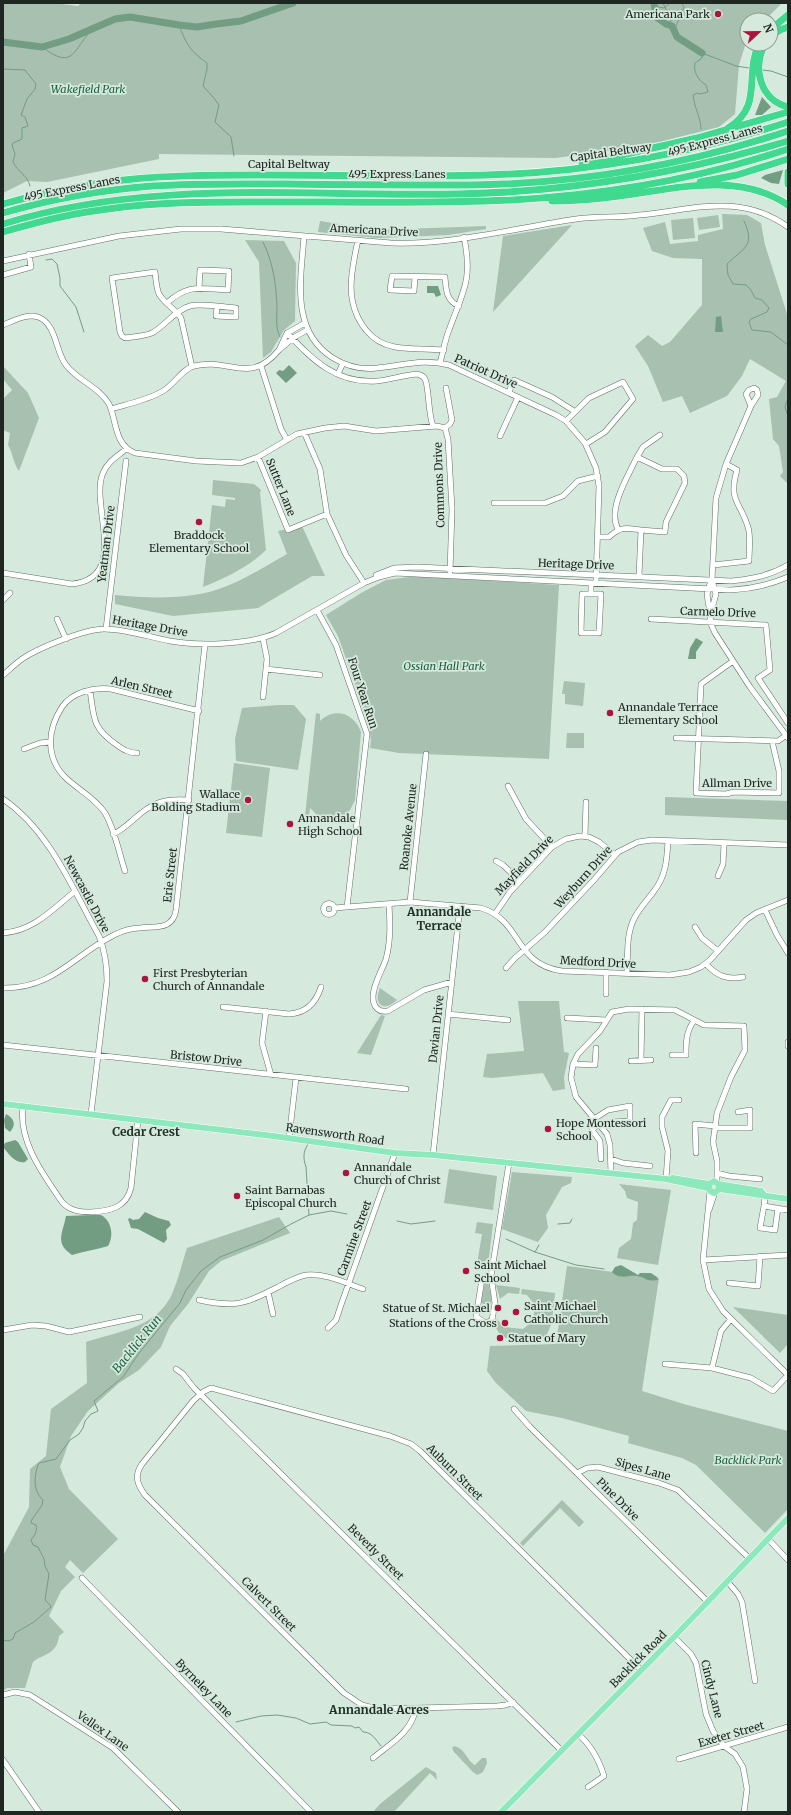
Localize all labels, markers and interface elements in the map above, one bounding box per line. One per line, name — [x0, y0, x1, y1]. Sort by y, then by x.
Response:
place label: Americana Park — [624, 7, 710, 21]
marker: Americana Park — [713, 9, 723, 19]
north arrow — [739, 12, 779, 52]
text: N — [760, 22, 777, 35]
park label: Wakefield Park — [51, 82, 125, 96]
street label: 495 Express Lanes — [666, 121, 764, 159]
street label: Capital Beltway — [569, 139, 653, 165]
street label: Capital Beltway — [248, 157, 331, 171]
street label: 495 Express Lanes — [348, 167, 446, 181]
street label: 495 Express Lanes — [23, 172, 121, 204]
street label: Americana Drive — [328, 221, 419, 239]
street label: Patriot Drive — [452, 351, 520, 391]
street label: Commons Drive — [431, 442, 447, 528]
street label: Sutter Lane — [263, 456, 299, 518]
street label: Yeatman Drive — [94, 504, 118, 584]
marker: Braddock Elementary School — [194, 517, 204, 527]
place label: Braddock Elementary School — [149, 528, 250, 555]
street label: Heritage Drive — [538, 556, 615, 572]
street label: Carmelo Drive — [680, 604, 756, 620]
street label: Heritage Drive — [111, 612, 189, 640]
street label: Four Year Run — [345, 656, 381, 731]
park label: Ossian Hall Park — [403, 659, 485, 673]
street label: Arlen Street — [109, 673, 175, 701]
place label: Annandale Terrace Elementary School — [617, 700, 719, 727]
marker: Annandale Terrace Elementary School — [605, 708, 615, 718]
street label: Allman Drive — [701, 776, 772, 790]
street label: Roanoke Avenue — [396, 783, 420, 871]
place label: Wallace Bolding Stadium — [151, 787, 240, 814]
marker: Wallace Bolding Stadium — [243, 795, 253, 805]
place label: Annandale High School — [297, 811, 363, 838]
marker: Annandale High School — [285, 819, 295, 829]
street label: Mayfield Drive — [492, 832, 556, 898]
street label: Weyburn Drive — [551, 843, 615, 912]
street label: Erie Street — [160, 846, 180, 903]
street label: Newcastle Drive — [61, 853, 113, 935]
district label: Annandale Terrace — [406, 904, 472, 933]
street label: Medford Drive — [560, 953, 637, 971]
place label: First Presbyterian Church of Annandale — [153, 966, 265, 993]
marker: First Presbyterian Church of Annandale — [140, 974, 150, 984]
street label: Davian Drive — [425, 994, 447, 1064]
street label: Bristow Drive — [169, 1047, 243, 1069]
place label: Hope Montessori School — [556, 1116, 647, 1143]
street label: Ravensworth Road — [285, 1120, 386, 1148]
district label: Cedar Crest — [112, 1124, 180, 1139]
marker: Hope Montessori School — [543, 1124, 553, 1134]
place label: Annandale Church of Christ — [353, 1160, 441, 1187]
marker: Annandale Church of Christ — [341, 1168, 351, 1178]
place label: Saint Barnabas Episcopal Church — [245, 1183, 337, 1210]
marker: Saint Barnabas Episcopal Church — [232, 1191, 242, 1201]
street label: Carmine Street — [334, 1197, 374, 1278]
place label: Saint Michael School — [474, 1258, 547, 1285]
marker: Saint Michael School — [461, 1266, 471, 1276]
place label: Saint Michael Catholic Church — [524, 1299, 609, 1326]
place label: Statue of St. Michael — [382, 1301, 491, 1315]
marker: Statue of St. Michael — [493, 1303, 503, 1313]
marker: Saint Michael Catholic Church — [511, 1307, 521, 1317]
water label: Backlick Run — [109, 1312, 164, 1376]
place label: Stations of the Cross — [389, 1316, 497, 1330]
marker: Stations of the Cross — [500, 1318, 510, 1328]
place label: Statue of Mary — [508, 1331, 586, 1345]
marker: Statue of Mary — [495, 1333, 505, 1343]
street label: Auburn Street — [423, 1440, 487, 1504]
park label: Backlick Park — [715, 1453, 781, 1467]
street label: Sipes Lane — [614, 1454, 672, 1484]
street label: Pine Drive — [594, 1475, 643, 1524]
street label: Beverly Street — [345, 1521, 408, 1584]
street label: Calvert Street — [239, 1574, 300, 1635]
street label: Backlick Road — [607, 1627, 670, 1690]
street label: Byrneley Lane — [173, 1656, 236, 1720]
street label: Cindy Lane — [698, 1658, 726, 1720]
district label: Annandale Acres — [328, 1702, 429, 1717]
street label: Vellex Lane — [74, 1707, 132, 1754]
street label: Exeter Street — [696, 1718, 766, 1750]

